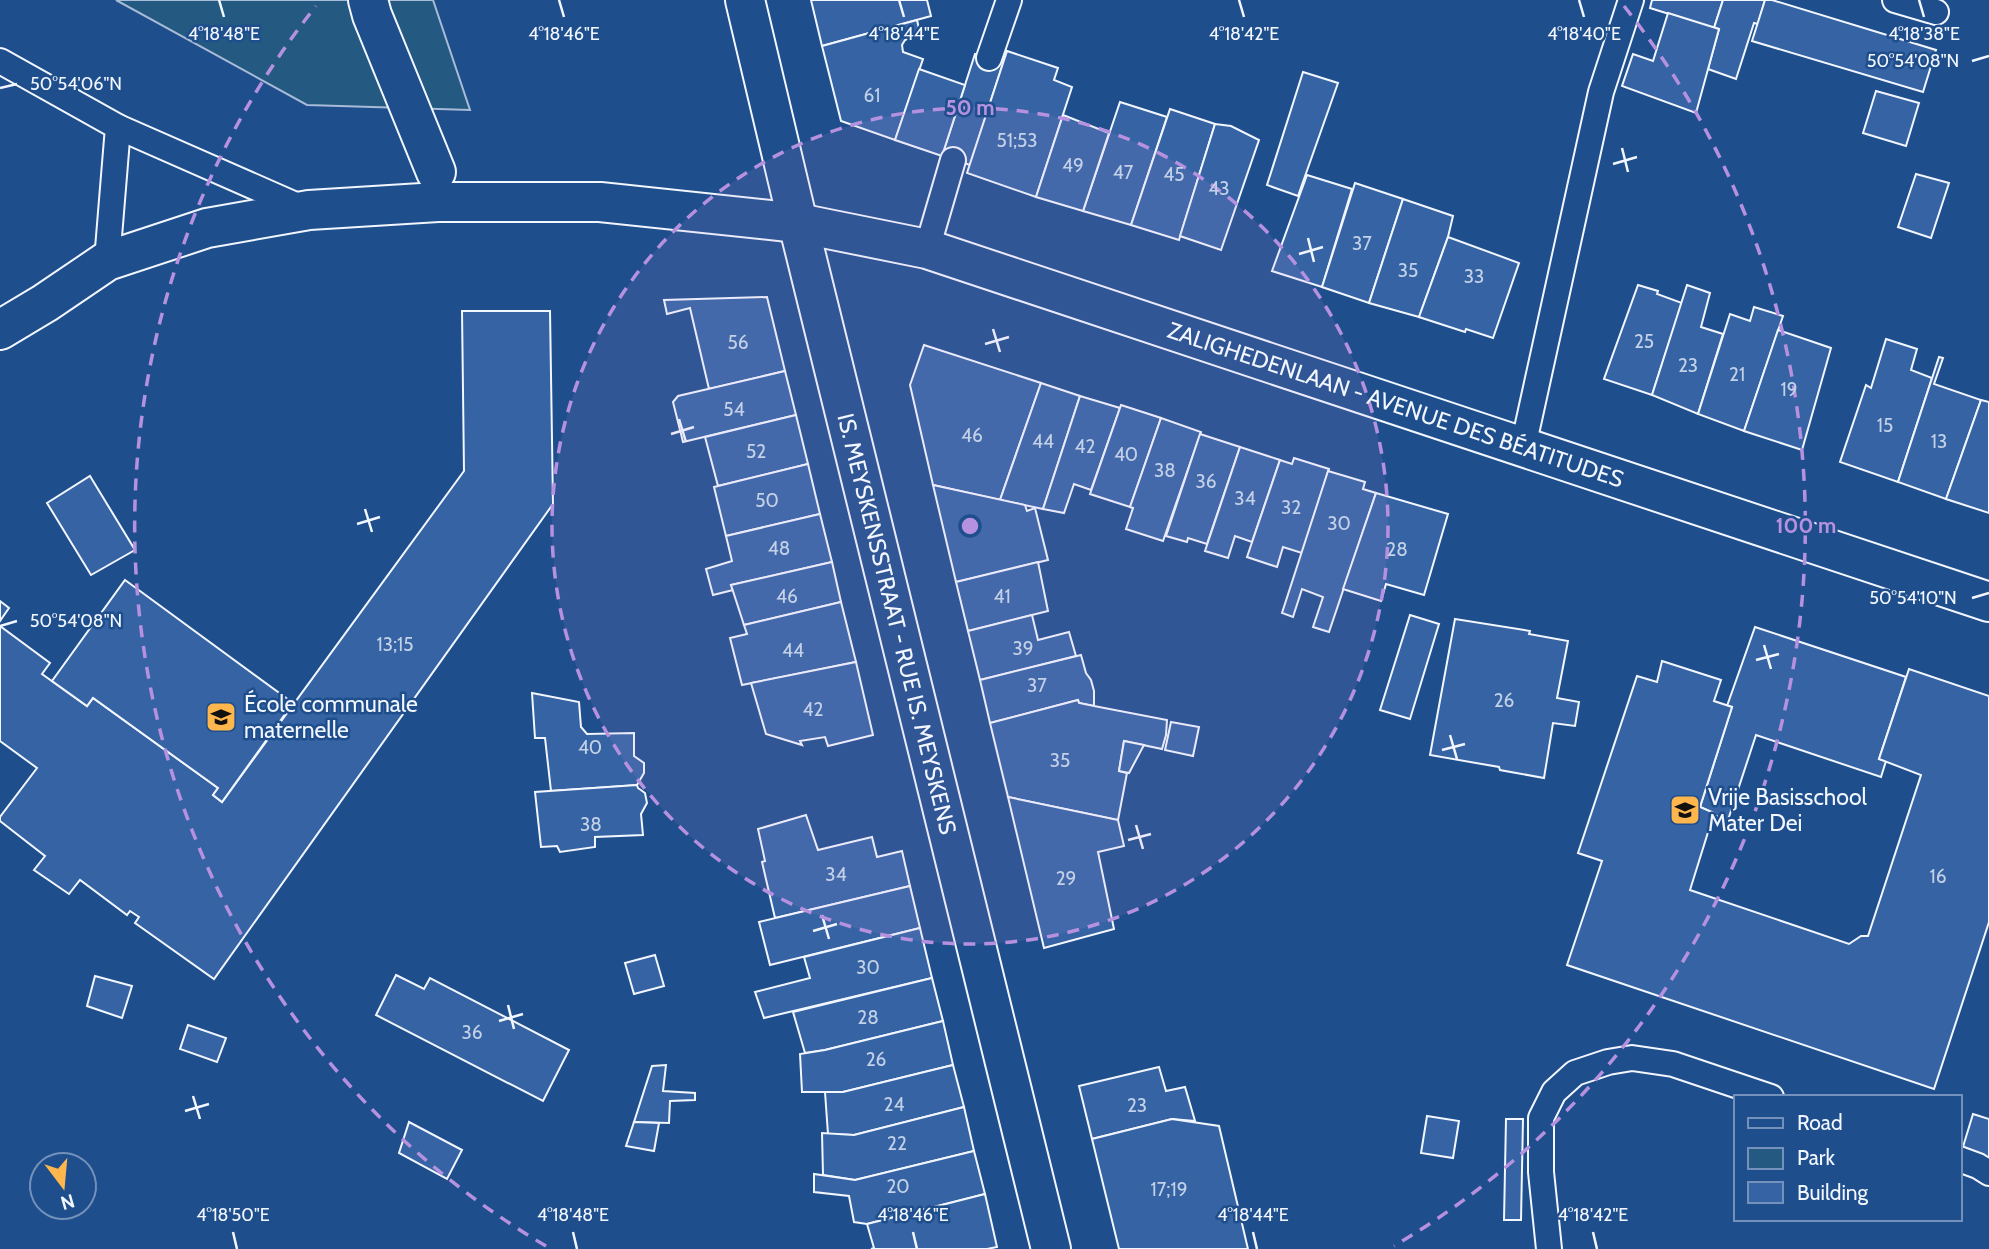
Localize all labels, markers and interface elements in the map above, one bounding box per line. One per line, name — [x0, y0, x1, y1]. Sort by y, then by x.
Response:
text: 4°18'48"E — [188, 23, 260, 45]
text: 4°18'46"E — [528, 23, 600, 45]
text: 4°18'44"E — [868, 23, 940, 45]
text: 4°18'42"E — [1209, 23, 1279, 45]
text: 4°18'40"E — [1547, 23, 1621, 45]
text: 4°18'38"E — [1888, 23, 1960, 45]
text: 50°54'08"N — [1867, 50, 1959, 72]
text: 50°54'06"N — [30, 73, 122, 95]
house number: 61 — [864, 84, 880, 107]
text: 50 m — [945, 95, 995, 120]
house number: 51;53 — [996, 129, 1038, 152]
house number: 49 — [1062, 154, 1084, 177]
house number: 47 — [1113, 161, 1134, 184]
house number: 45 — [1163, 163, 1185, 186]
house number: 43 — [1208, 177, 1230, 200]
house number: 37 — [1352, 232, 1372, 255]
house number: 35 — [1398, 259, 1418, 282]
house number: 33 — [1464, 265, 1484, 288]
street label: ZALIGHEDENLAAN - AVENUE DES BÉATITUDES — [1164, 316, 1627, 494]
house number: 25 — [1634, 330, 1654, 353]
house number: 56 — [727, 331, 749, 354]
house number: 23 — [1678, 354, 1698, 377]
house number: 21 — [1729, 363, 1745, 386]
house number: 19 — [1781, 378, 1798, 401]
house number: 54 — [723, 398, 745, 421]
street label: IS. MEYSKENSSTRAAT - RUE IS. MEYSKENS — [831, 410, 962, 837]
house number: 15 — [1877, 414, 1893, 437]
house number: 46 — [961, 424, 983, 447]
house number: 44 — [1032, 430, 1054, 453]
house number: 13 — [1931, 430, 1947, 453]
house number: 42 — [1075, 435, 1095, 458]
house number: 52 — [746, 440, 766, 463]
house number: 40 — [1114, 443, 1138, 466]
house number: 38 — [1154, 459, 1176, 482]
house number: 36 — [1195, 470, 1217, 493]
house number: 34 — [1234, 487, 1256, 510]
house number: 50 — [755, 489, 779, 512]
house number: 32 — [1281, 496, 1301, 519]
house number: 30 — [1327, 512, 1351, 535]
text: 100 m — [1776, 513, 1836, 538]
centre of rings — [958, 514, 982, 538]
house number: 48 — [768, 537, 790, 560]
house number: 28 — [1386, 538, 1408, 561]
house number: 46 — [776, 585, 798, 608]
house number: 41 — [993, 585, 1011, 608]
text: 50°54'10"N — [1869, 587, 1957, 609]
text: 50°54'08"N — [30, 610, 122, 632]
house number: 13;15 — [376, 633, 414, 656]
house number: 39 — [1012, 637, 1034, 660]
house number: 44 — [782, 639, 804, 662]
house number: 37 — [1027, 674, 1047, 697]
place label: École communale maternelle — [244, 689, 418, 744]
house number: 26 — [1494, 689, 1514, 712]
house number: 42 — [803, 698, 823, 721]
school or university icon: École communale maternelle — [204, 700, 238, 734]
house number: 40 — [578, 736, 602, 759]
house number: 35 — [1050, 749, 1070, 772]
place label: Vrije Basisschool Mater Dei — [1708, 783, 1868, 837]
school or university icon: Vrije Basisschool Mater Dei — [1668, 793, 1702, 827]
house number: 38 — [580, 813, 602, 836]
house number: 34 — [825, 863, 847, 886]
house number: 16 — [1930, 865, 1947, 888]
house number: 29 — [1056, 867, 1076, 890]
house number: 30 — [856, 956, 880, 979]
house number: 28 — [857, 1006, 879, 1029]
house number: 36 — [461, 1021, 483, 1044]
house number: 26 — [866, 1048, 886, 1071]
house number: 24 — [884, 1093, 904, 1116]
house number: 23 — [1127, 1094, 1147, 1117]
legend — [1734, 1095, 1961, 1221]
text: Road — [1797, 1110, 1843, 1135]
house number: 22 — [887, 1132, 907, 1155]
text: Park — [1797, 1145, 1835, 1170]
north arrow — [28, 1151, 98, 1221]
house number: 20 — [886, 1175, 910, 1198]
house number: 17;19 — [1151, 1178, 1187, 1201]
text: Building — [1797, 1180, 1869, 1205]
text: N — [58, 1189, 77, 1215]
text: 4°18'50"E — [196, 1204, 270, 1226]
text: 4°18'48"E — [537, 1204, 609, 1226]
text: 4°18'46"E — [877, 1204, 949, 1226]
text: 4°18'44"E — [1217, 1204, 1289, 1226]
text: 4°18'42"E — [1558, 1204, 1628, 1226]

